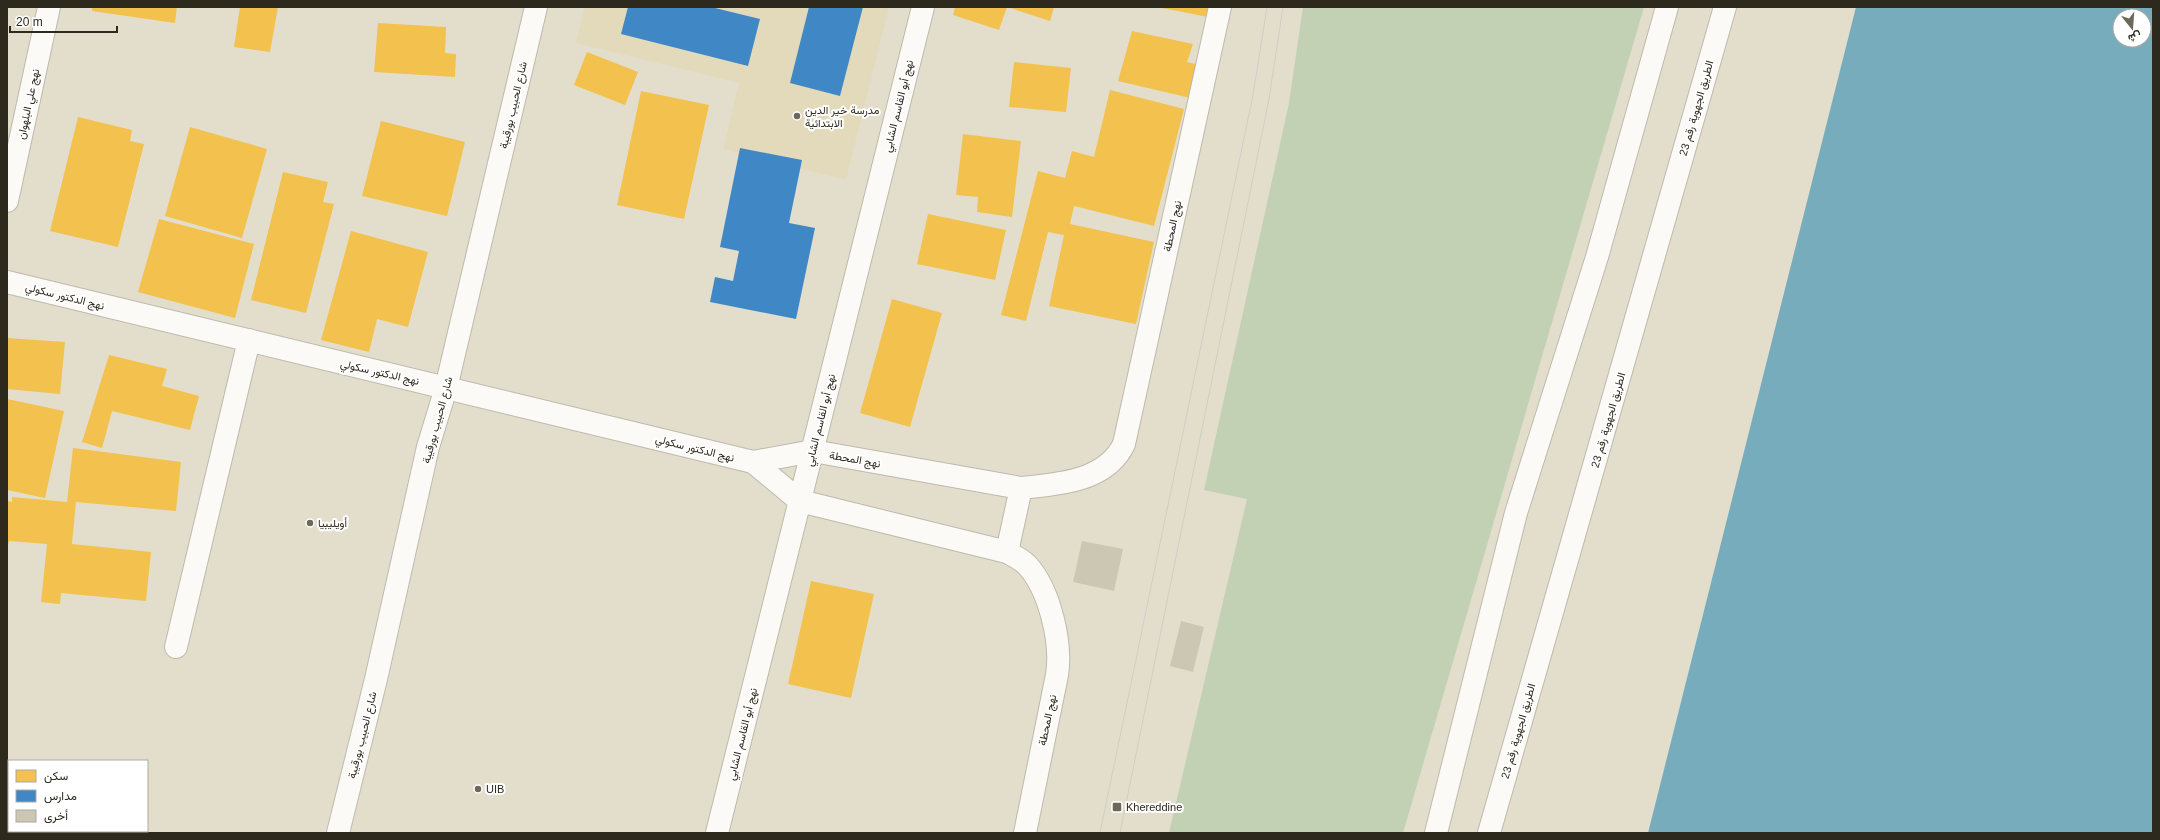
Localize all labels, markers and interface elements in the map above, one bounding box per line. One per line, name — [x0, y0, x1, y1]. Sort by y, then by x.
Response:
scale bar — [10, 8, 117, 34]
north arrow — [2112, 8, 2152, 48]
text: 20 m — [16, 15, 43, 29]
text: ش — [2127, 29, 2143, 45]
street label: نهج أبو القاسم الشابي — [881, 58, 919, 155]
street label: الطريق الجهوية رقم 23 — [1677, 59, 1717, 158]
street label: شارع الحبيب بورقيبة — [497, 60, 531, 150]
street label: نهج علي البلهوان — [15, 68, 45, 141]
place label: مدرسة خير الدين الابتدائية — [805, 104, 880, 130]
marker: مدرسة خير الدين الابتدائية — [792, 111, 802, 121]
street label: نهج المحطة — [1161, 199, 1185, 253]
street label: نهج الدكتور سكولي — [23, 280, 106, 315]
street label: نهج الدكتور سكولي — [338, 357, 421, 391]
street label: الطريق الجهوية رقم 23 — [1589, 371, 1629, 470]
street label: نهج أبو القاسم الشابي — [803, 372, 841, 469]
street label: شارع الحبيب بورقيبة — [420, 375, 456, 465]
street label: نهج الدكتور سكولي — [653, 432, 736, 467]
street label: نهج المحطة — [828, 449, 882, 471]
place label: أويليبيا — [318, 517, 347, 530]
marker: أويليبيا — [305, 518, 315, 528]
street label: الطريق الجهوية رقم 23 — [1499, 682, 1539, 781]
street label: نهج أبو القاسم الشابي — [725, 686, 763, 783]
street label: شارع الحبيب بورقيبة — [345, 690, 381, 780]
street label: نهج المحطة — [1036, 693, 1060, 747]
legend — [8, 760, 148, 832]
text: سكن — [44, 769, 68, 784]
place label: UIB — [486, 783, 504, 795]
marker: UIB — [473, 784, 483, 794]
text: مدارس — [44, 789, 77, 804]
marker: Khereddine — [1111, 801, 1123, 813]
place label: Khereddine — [1126, 801, 1182, 813]
text: أخرى — [44, 809, 68, 824]

